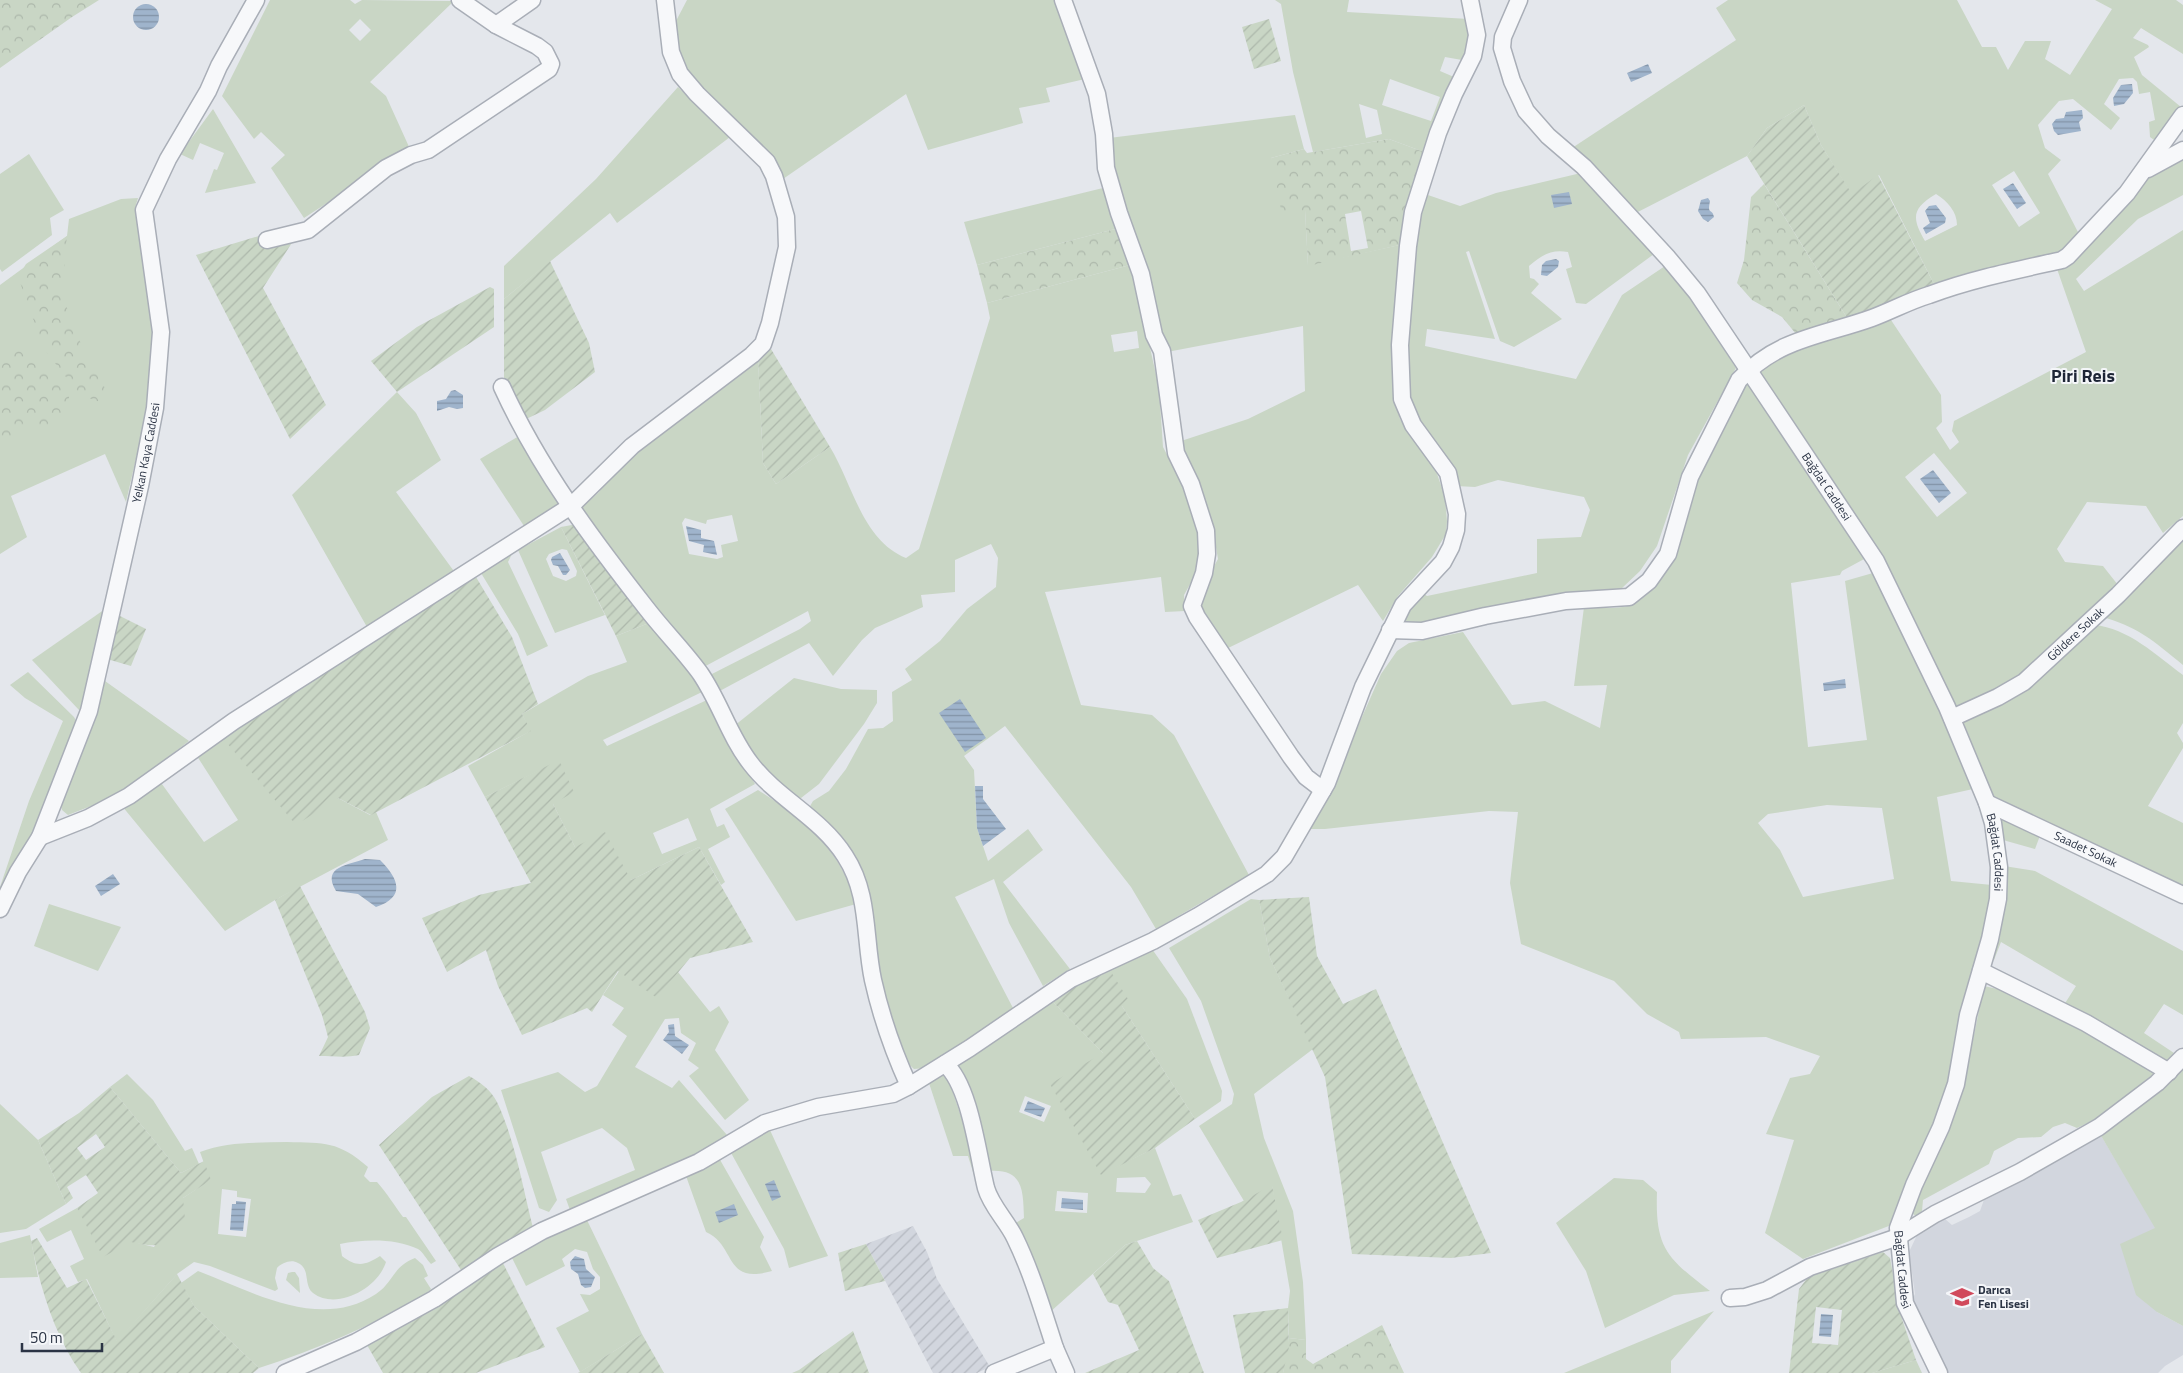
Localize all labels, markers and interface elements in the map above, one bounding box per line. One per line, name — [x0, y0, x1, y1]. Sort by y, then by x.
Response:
district label: Piri Reis — [2051, 362, 2115, 389]
street label: Yelkan Kaya Caddesi — [126, 402, 164, 505]
street label: Bağdat Caddesi — [1797, 449, 1857, 524]
street label: Göldere Sokak — [2042, 602, 2108, 665]
street label: Bağdat Caddesi — [1982, 811, 2009, 892]
street label: Saadet Sokak — [2051, 826, 2121, 872]
street label: Bağdat Caddesi — [1889, 1230, 1916, 1312]
place label: Darıca Fen Lisesi — [1978, 1280, 2029, 1313]
school or university icon: Darıca Fen Lisesi — [1949, 1284, 1975, 1310]
scale bar — [22, 1320, 102, 1352]
text: 50 m — [30, 1326, 63, 1349]

